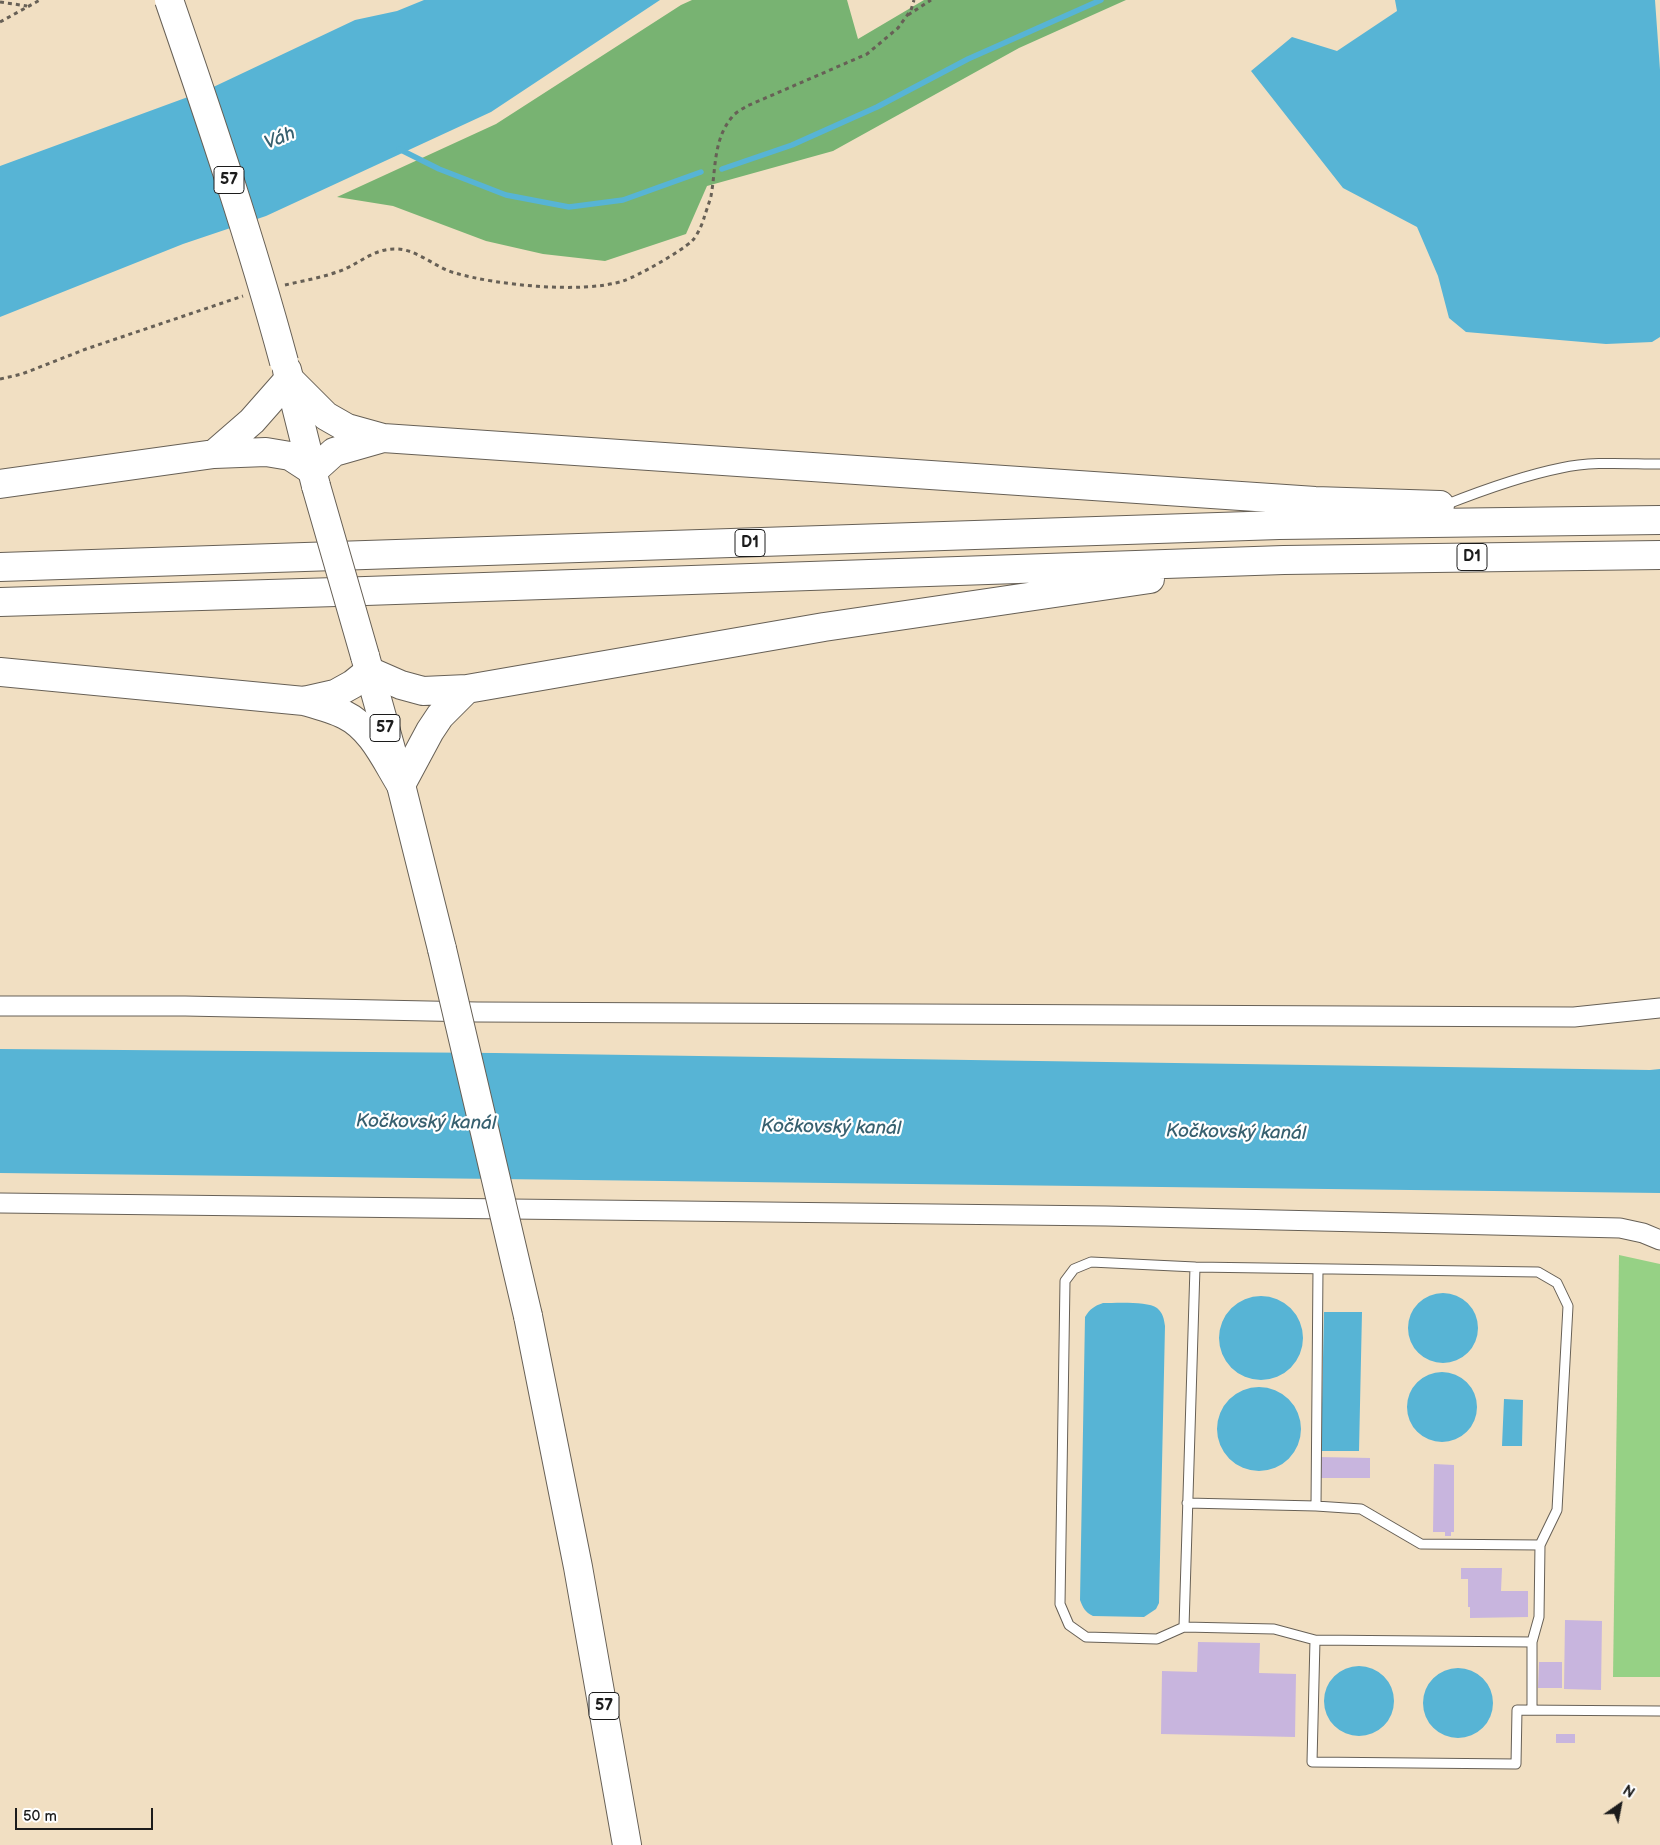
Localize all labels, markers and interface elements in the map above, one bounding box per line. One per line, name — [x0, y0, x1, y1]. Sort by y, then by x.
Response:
water label: Váh — [261, 123, 299, 155]
road number: 57 — [214, 166, 244, 194]
road number: D1 — [735, 530, 765, 556]
road number: D1 — [1457, 544, 1487, 570]
road number: 57 — [370, 714, 400, 741]
water label: Kočkovský kanál — [356, 1110, 496, 1136]
water label: Kočkovský kanál — [761, 1115, 901, 1141]
water label: Kočkovský kanál — [1166, 1120, 1306, 1146]
road number: 57 — [589, 1692, 619, 1720]
north arrow — [1595, 1780, 1645, 1830]
text: N — [1619, 1782, 1637, 1802]
scale bar — [18, 1798, 155, 1830]
text: 50 m — [23, 1807, 57, 1826]

